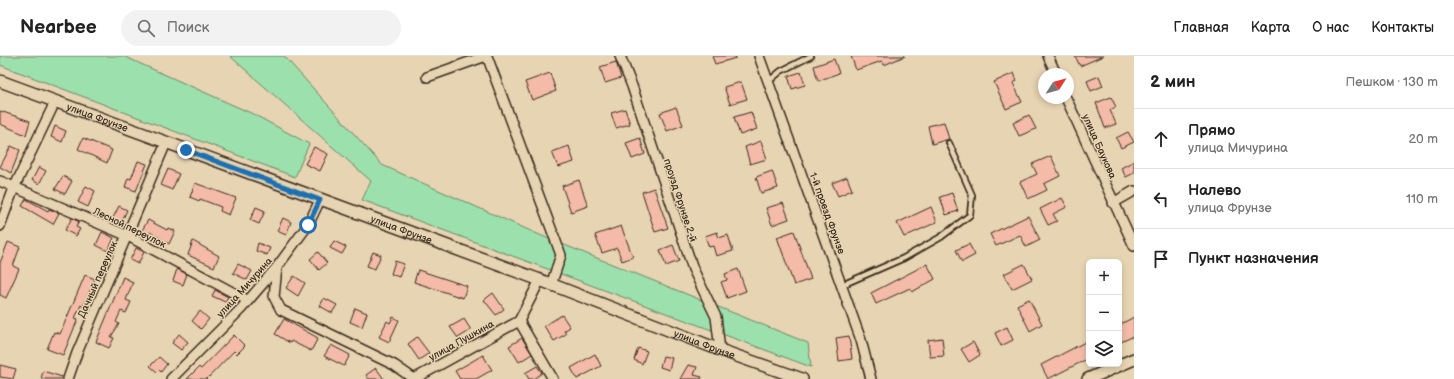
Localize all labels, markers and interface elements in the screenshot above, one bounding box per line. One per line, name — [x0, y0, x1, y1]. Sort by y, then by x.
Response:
search box — [121, 10, 401, 46]
text: Nearbee — [20, 16, 97, 39]
icon: search — [135, 17, 157, 39]
text: Поиск — [167, 18, 210, 37]
text: Главная — [1174, 19, 1229, 36]
text: Карта — [1251, 19, 1290, 36]
text: О нас — [1312, 19, 1349, 36]
text: Контакты — [1371, 19, 1434, 36]
north arrow — [1038, 68, 1074, 104]
text: 2 мин — [1150, 72, 1196, 92]
text: Пешком · 130 m — [1346, 74, 1438, 90]
street label: улица Фрунзе — [65, 101, 130, 135]
street label: улица Баукова — [1080, 112, 1119, 181]
text: Прямо — [1188, 121, 1235, 140]
icon: ahead — [1150, 128, 1172, 150]
text: 20 m — [1408, 131, 1438, 147]
text: улица Мичурина — [1188, 140, 1288, 156]
route end — [177, 141, 195, 159]
street label: проузд Фрунзе 2-й — [661, 157, 699, 244]
street label: 1-й проезд Фрунзе — [807, 171, 848, 256]
text: Налево — [1188, 181, 1241, 200]
icon: left — [1150, 188, 1172, 210]
text: 110 m — [1406, 191, 1438, 207]
text: улица Фрунзе — [1188, 200, 1272, 216]
street label: Лесной переулок — [90, 205, 169, 251]
street label: улица Фрунзе — [369, 213, 434, 247]
route start — [299, 216, 317, 234]
street label: Дачный переулок — [76, 239, 121, 320]
icon: arrive — [1150, 248, 1172, 270]
text: Пункт назначения — [1188, 249, 1319, 268]
street label: улица Мичурина — [215, 255, 275, 320]
map controls — [1086, 259, 1122, 367]
button: + — [1086, 259, 1122, 295]
button: − — [1086, 295, 1122, 331]
street label: улица Пушкина — [427, 318, 496, 364]
street label: улица Фрунзе — [672, 328, 737, 362]
button: layers — [1086, 331, 1122, 367]

